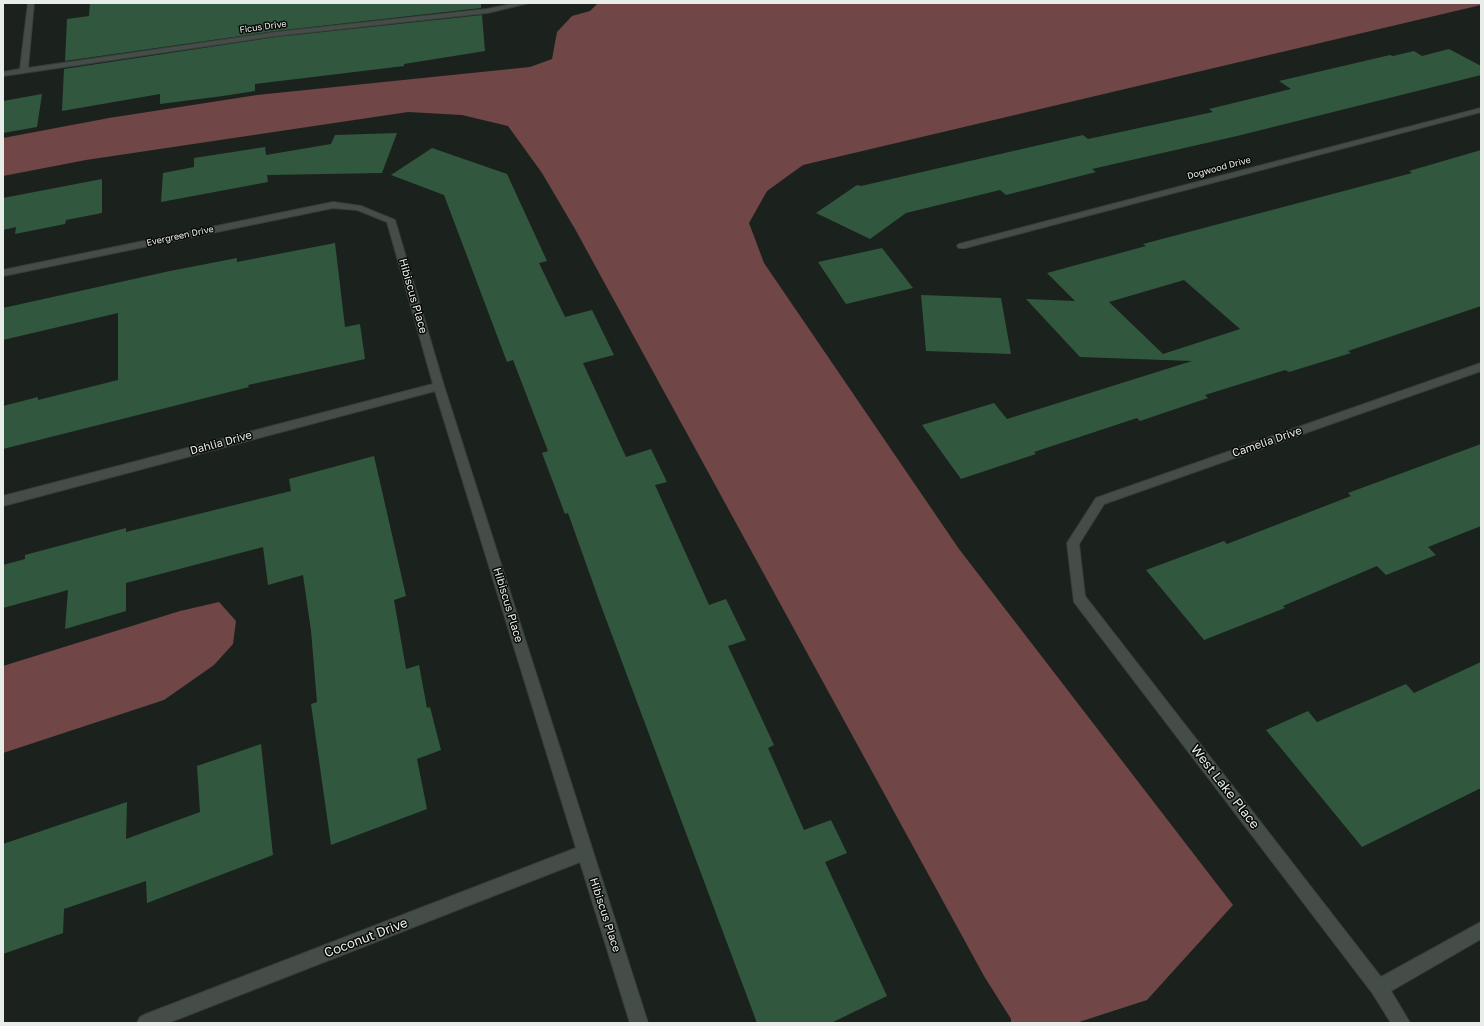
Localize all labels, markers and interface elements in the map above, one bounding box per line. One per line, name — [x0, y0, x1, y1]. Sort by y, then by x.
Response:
street label: Ficus Drive — [239, 18, 287, 36]
street label: Dogwood Drive — [1186, 154, 1252, 182]
street label: Evergreen Drive — [145, 224, 215, 248]
street label: Hibiscus Place — [396, 257, 430, 335]
street label: Camelia Drive — [1231, 424, 1303, 460]
street label: Dahlia Drive — [189, 428, 253, 458]
street label: Hibiscus Place — [490, 566, 526, 644]
street label: West Lake Place — [1187, 742, 1263, 832]
street label: Hibiscus Place — [587, 876, 623, 954]
street label: Coconut Drive — [322, 915, 410, 961]

